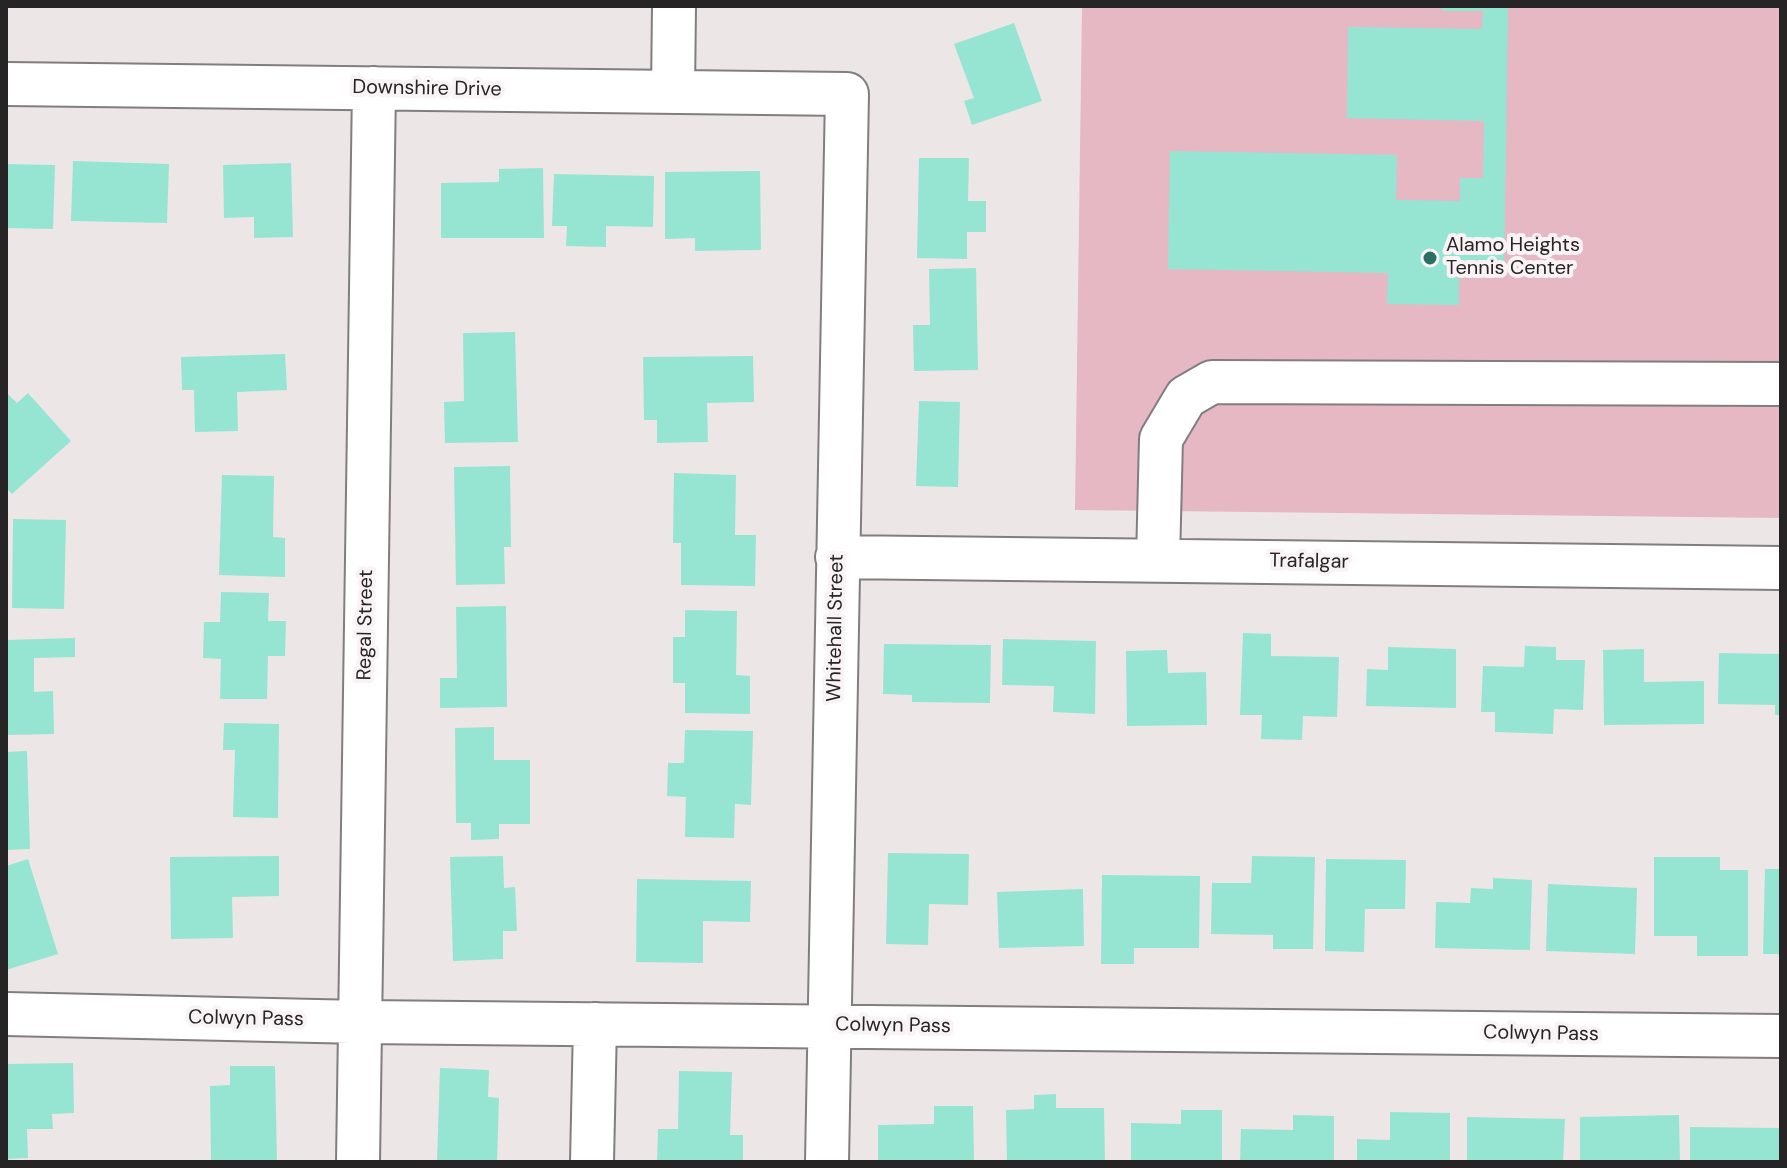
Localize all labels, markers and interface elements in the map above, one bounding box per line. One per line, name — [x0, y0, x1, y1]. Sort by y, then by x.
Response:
street label: Downshire Drive — [352, 76, 502, 102]
place label: Alamo Heights Tennis Center — [1446, 234, 1580, 281]
marker: Alamo Heights Tennis Center — [1421, 249, 1439, 267]
street label: Trafalgar — [1269, 549, 1349, 575]
street label: Whitehall Street — [823, 554, 849, 702]
street label: Regal Street — [353, 569, 379, 681]
street label: Colwyn Pass — [188, 1006, 304, 1032]
street label: Colwyn Pass — [835, 1013, 951, 1039]
street label: Colwyn Pass — [1483, 1021, 1599, 1047]

